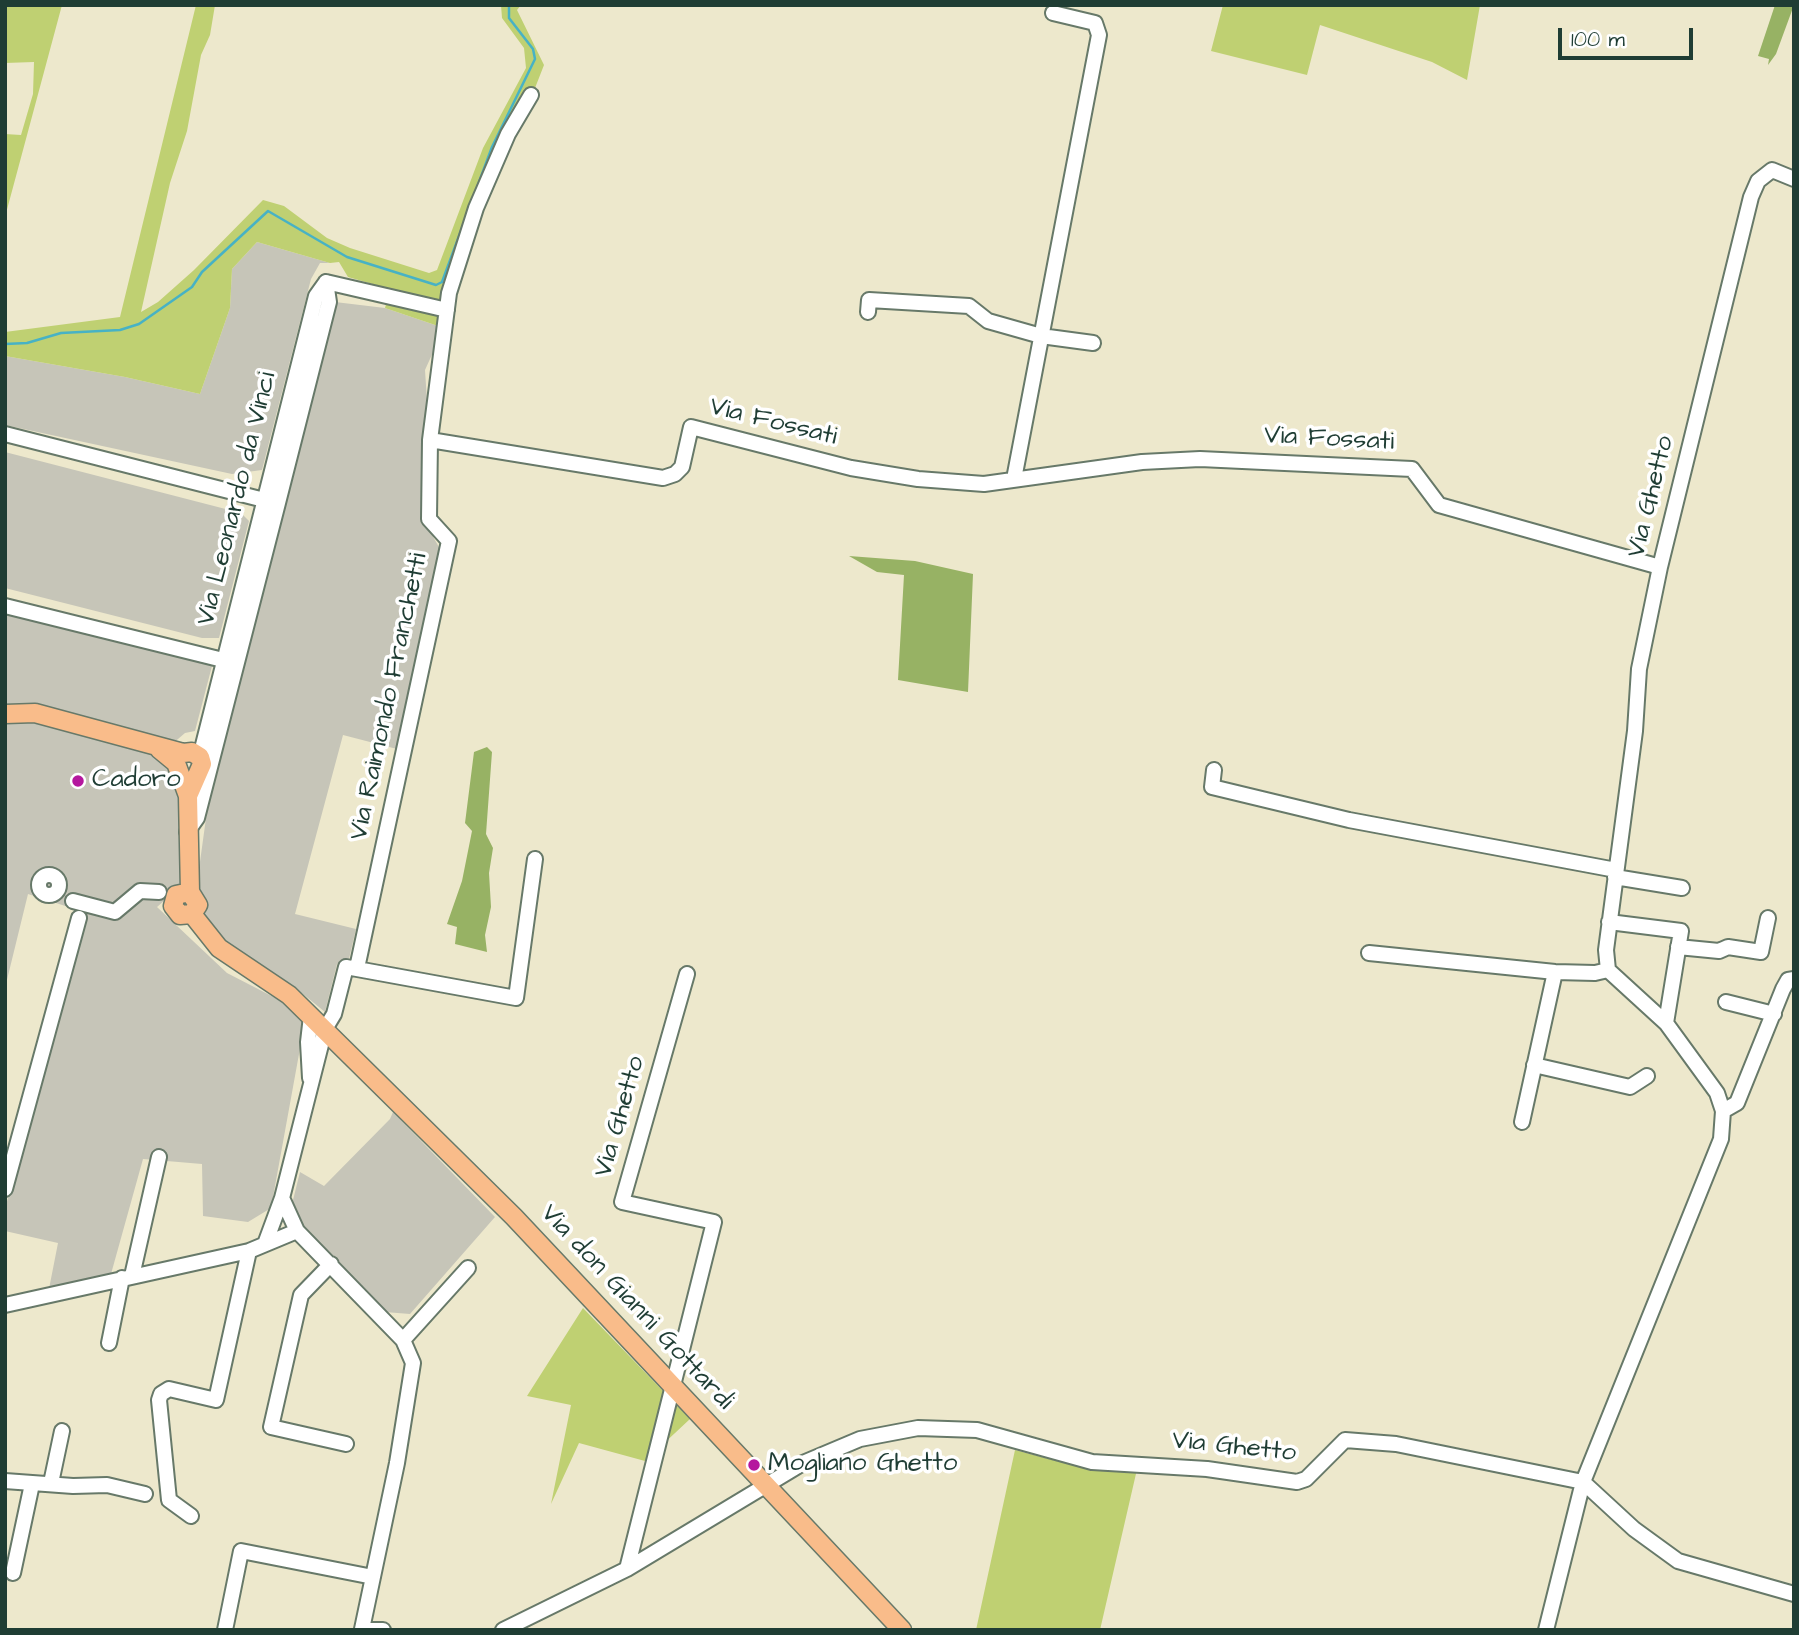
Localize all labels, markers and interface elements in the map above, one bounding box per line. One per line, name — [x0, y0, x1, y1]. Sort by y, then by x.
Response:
scale bar — [1561, 14, 1696, 58]
text: 100 m — [1571, 25, 1625, 54]
street label: Via Leonardo da Vinci — [191, 369, 285, 629]
street label: Via Fossati — [706, 392, 840, 454]
street label: Via Fossati — [1263, 421, 1395, 459]
street label: Via Ghetto — [1622, 433, 1682, 561]
street label: Via Raimondo Franchetti — [344, 551, 436, 843]
place label: Cadoro — [92, 765, 181, 797]
marker: Cadoro — [70, 773, 86, 789]
street label: Via Ghetto — [589, 1053, 653, 1181]
street label: Via don Gianni Gottardi — [533, 1199, 739, 1417]
street label: Via Ghetto — [1170, 1426, 1298, 1470]
place label: Mogliano Ghetto — [768, 1449, 957, 1481]
marker: Mogliano Ghetto — [746, 1457, 762, 1473]

